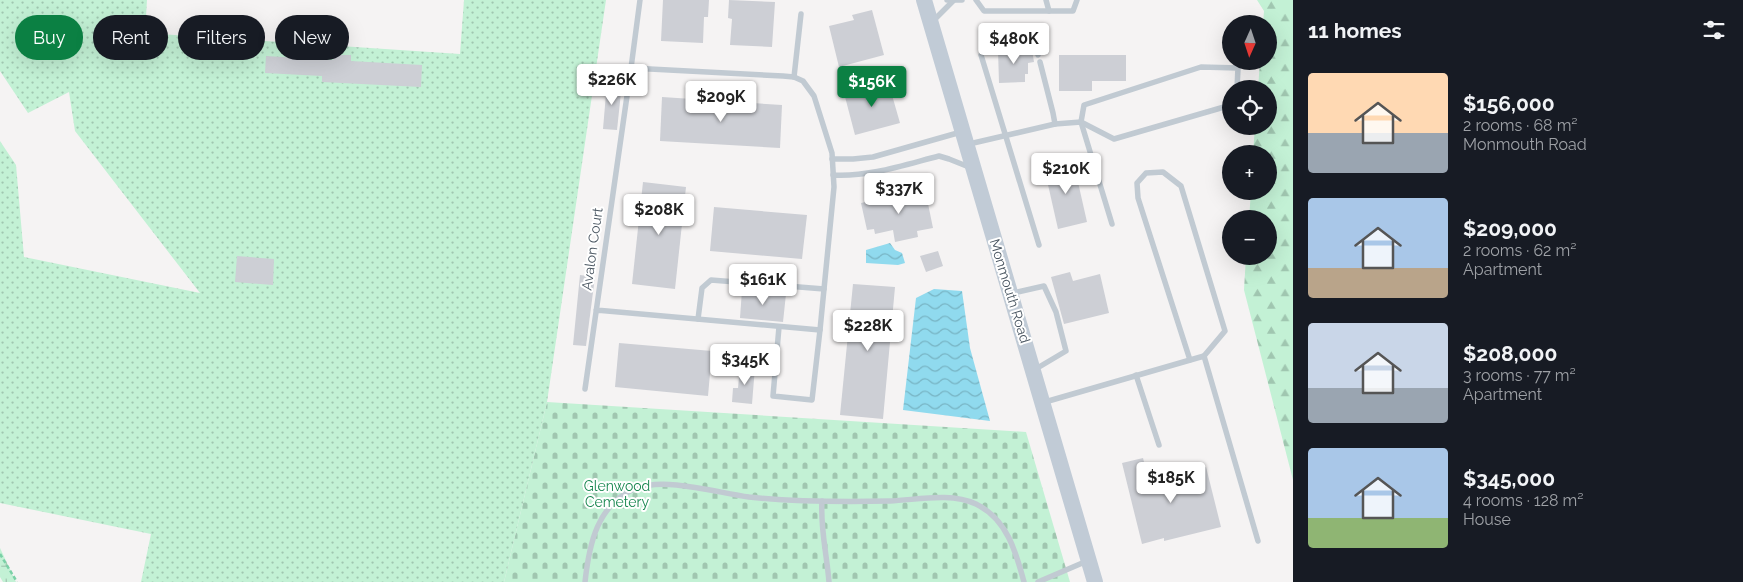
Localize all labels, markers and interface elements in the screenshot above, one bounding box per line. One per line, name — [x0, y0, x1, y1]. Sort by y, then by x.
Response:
chip: Buy — [15, 15, 83, 60]
chip: Rent — [93, 15, 168, 60]
chip: Filters — [178, 15, 265, 60]
chip: New — [275, 15, 349, 60]
north arrow — [1222, 15, 1278, 70]
map controls — [1222, 15, 1277, 265]
icon: filters — [1700, 16, 1728, 44]
text: 11 homes — [1308, 18, 1402, 43]
pin: $480K — [979, 22, 1049, 65]
text: $480K — [989, 29, 1039, 48]
pin: $226K — [577, 64, 647, 106]
pin: $156K — [837, 66, 907, 108]
text: $226K — [588, 70, 636, 89]
text: $156K — [848, 72, 896, 91]
pin: $209K — [686, 80, 756, 123]
button: locate — [1222, 80, 1277, 135]
text: $209K — [696, 87, 746, 106]
text: $156,000 — [1463, 91, 1555, 116]
icon: home — [1348, 93, 1408, 153]
text: 2 rooms · 68 m² — [1463, 116, 1578, 135]
text: Monmouth Road — [1463, 135, 1587, 154]
button: + — [1222, 145, 1277, 200]
pin: $210K — [1031, 152, 1101, 195]
text: $210K — [1042, 159, 1090, 178]
pin: $337K — [864, 172, 934, 215]
text: $337K — [875, 179, 923, 198]
pin: $208K — [624, 194, 694, 236]
text: $208K — [634, 200, 684, 219]
street label: Avalon Court — [578, 206, 606, 292]
button: − — [1222, 210, 1277, 265]
text: $209,000 — [1463, 216, 1557, 241]
icon: home — [1348, 218, 1408, 278]
street label: Monmouth Road — [987, 237, 1033, 345]
text: 2 rooms · 62 m² — [1463, 241, 1576, 260]
text: Apartment — [1463, 260, 1542, 279]
pin: $161K — [728, 264, 798, 306]
text: $161K — [740, 270, 786, 289]
pin: $228K — [833, 310, 903, 352]
text: $228K — [844, 316, 892, 335]
text: $208,000 — [1463, 341, 1557, 366]
icon: home — [1348, 343, 1408, 403]
pin: $345K — [710, 344, 780, 386]
text: $345K — [721, 350, 769, 369]
text: 3 rooms · 77 m² — [1463, 366, 1576, 385]
text: Apartment — [1463, 385, 1542, 404]
pin: $185K — [1136, 462, 1206, 504]
text: $345,000 — [1463, 466, 1555, 491]
text: $185K — [1147, 468, 1195, 487]
icon: home — [1348, 468, 1408, 528]
park label: Glenwood Cemetery — [584, 478, 650, 510]
text: 4 rooms · 128 m² — [1463, 491, 1584, 510]
text: House — [1463, 510, 1511, 529]

